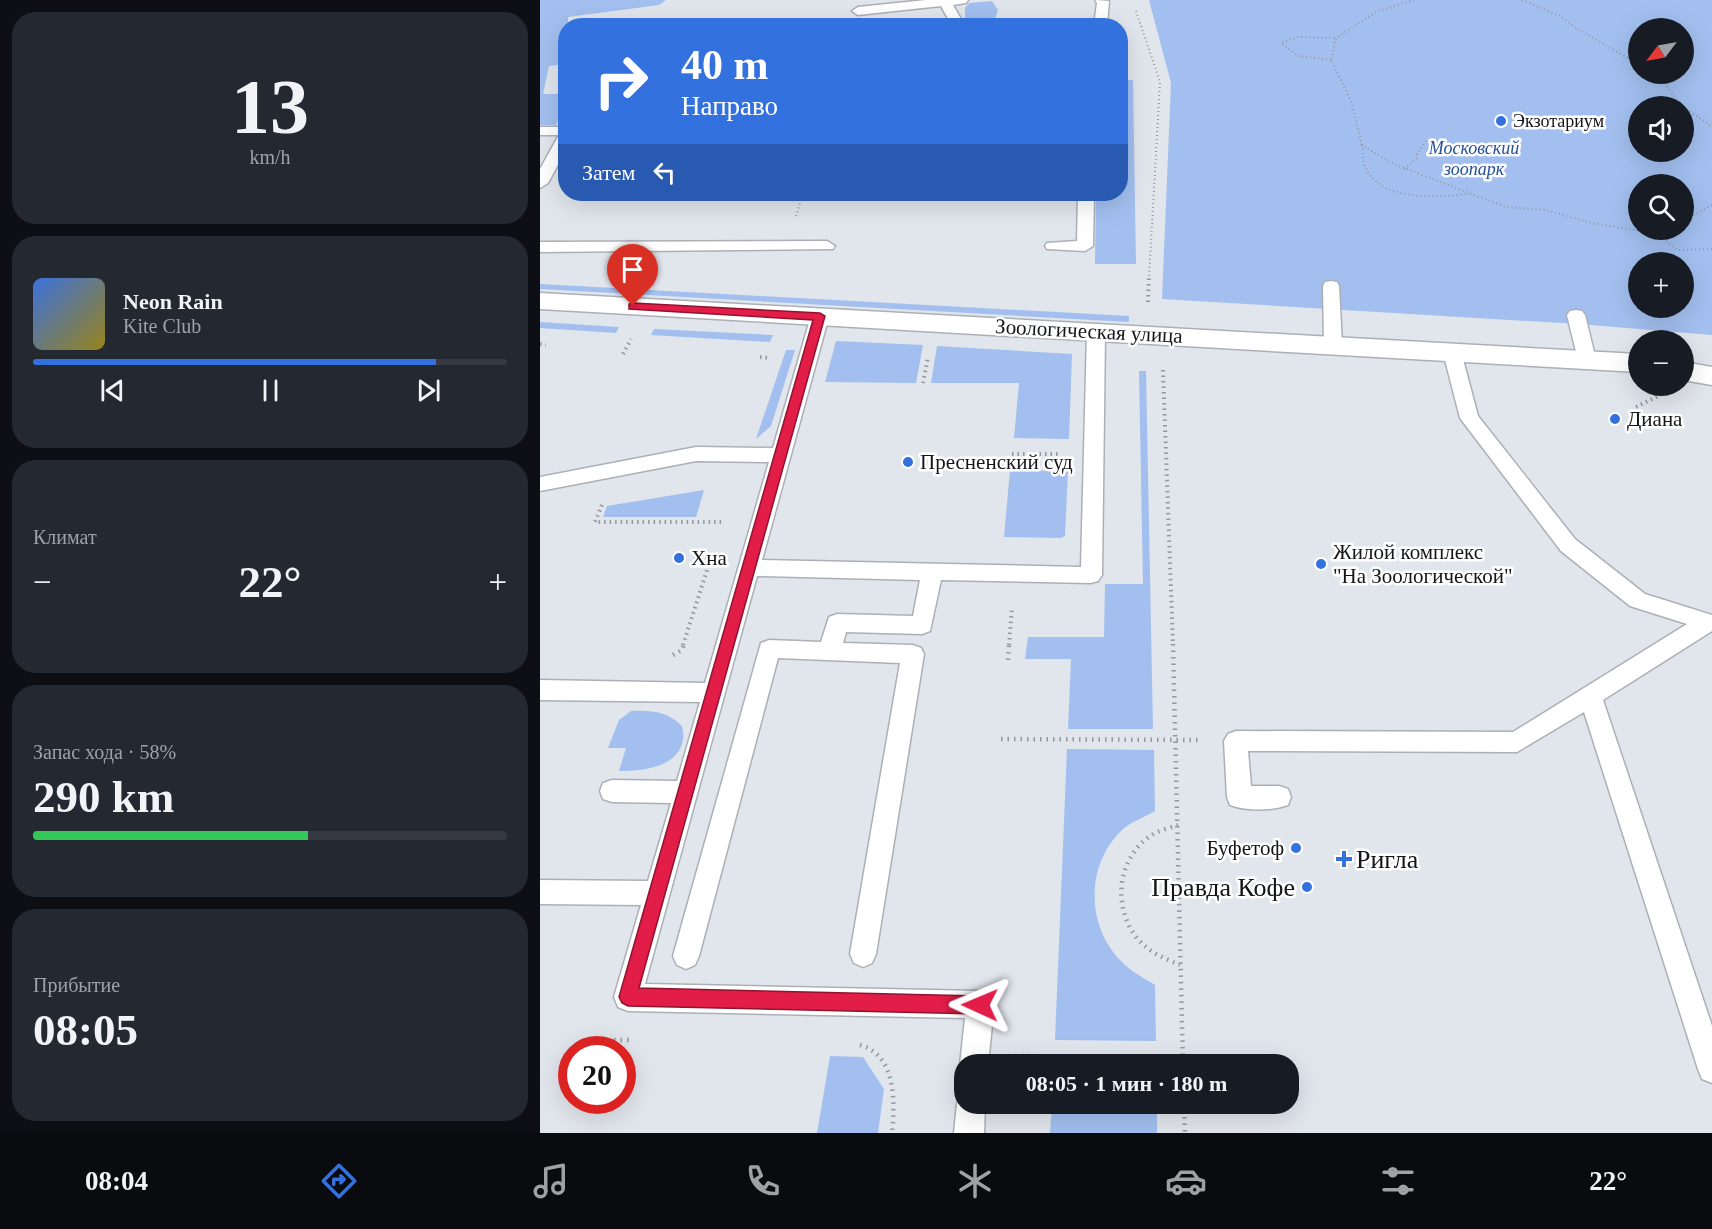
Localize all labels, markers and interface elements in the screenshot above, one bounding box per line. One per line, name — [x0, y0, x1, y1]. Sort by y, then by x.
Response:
north arrow — [1628, 18, 1694, 84]
map controls — [1628, 18, 1694, 396]
icon: right — [582, 42, 660, 120]
text: 40 m — [681, 42, 769, 88]
text: 13 — [231, 63, 309, 150]
text: Направо — [681, 91, 778, 121]
button: sound — [1628, 96, 1694, 162]
place label: Экзотариум — [1513, 111, 1604, 131]
marker: Экзотариум — [1494, 114, 1508, 128]
park label: Московский зоопарк — [1428, 138, 1519, 179]
text: km/h — [249, 146, 291, 168]
icon: left — [648, 156, 681, 189]
text: Затем — [582, 160, 636, 185]
button: search — [1628, 174, 1694, 240]
pin — [607, 244, 658, 306]
button: + — [1628, 252, 1694, 318]
icon: arrive — [616, 253, 649, 286]
text: Neon Rain — [123, 289, 223, 314]
street label: Зоологическая улица — [995, 314, 1184, 348]
text: Kite Club — [123, 315, 201, 337]
button: − — [1628, 330, 1694, 396]
icon: previous — [96, 374, 129, 407]
icon: pause — [254, 374, 287, 407]
icon: next — [412, 374, 445, 407]
place label: Диана — [1627, 407, 1683, 431]
marker: Диана — [1608, 412, 1622, 426]
place label: Пресненский суд — [920, 450, 1073, 474]
marker: Пресненский суд — [901, 455, 915, 469]
text: Климат — [33, 526, 97, 548]
place label: Жилой комплекс "На Зоологической" — [1333, 540, 1513, 588]
place label: Хна — [691, 546, 727, 570]
marker: Хна — [672, 551, 686, 565]
text: 22° — [239, 557, 302, 607]
marker: Жилой комплекс "На Зоологической" — [1314, 557, 1328, 571]
text: − — [33, 564, 52, 600]
text: + — [488, 564, 507, 600]
text: Запас хода · 58% — [33, 741, 176, 763]
text: 290 km — [33, 772, 174, 822]
place label: Буфетоф — [1207, 836, 1284, 860]
marker: Буфетоф — [1289, 841, 1303, 855]
place label: Ригла — [1356, 845, 1419, 874]
marker: Ригла — [1337, 852, 1351, 866]
place label: Правда Кофе — [1151, 873, 1295, 902]
marker: Правда Кофе — [1300, 880, 1314, 894]
position arrow — [948, 973, 1012, 1037]
text: Прибытие — [33, 974, 120, 996]
text: 08:05 — [33, 1005, 138, 1055]
speed limit sign: 20 — [558, 1036, 636, 1114]
text: 08:05 · 1 мин · 180 m — [1026, 1071, 1227, 1096]
icon: directions — [318, 1160, 360, 1202]
icon: music — [530, 1160, 572, 1202]
icon: phone — [742, 1160, 784, 1202]
icon: climate — [954, 1160, 996, 1202]
icon: car — [1165, 1160, 1207, 1202]
icon: filters — [1377, 1160, 1419, 1202]
text: 08:04 — [85, 1166, 148, 1196]
text: 22° — [1589, 1166, 1627, 1196]

